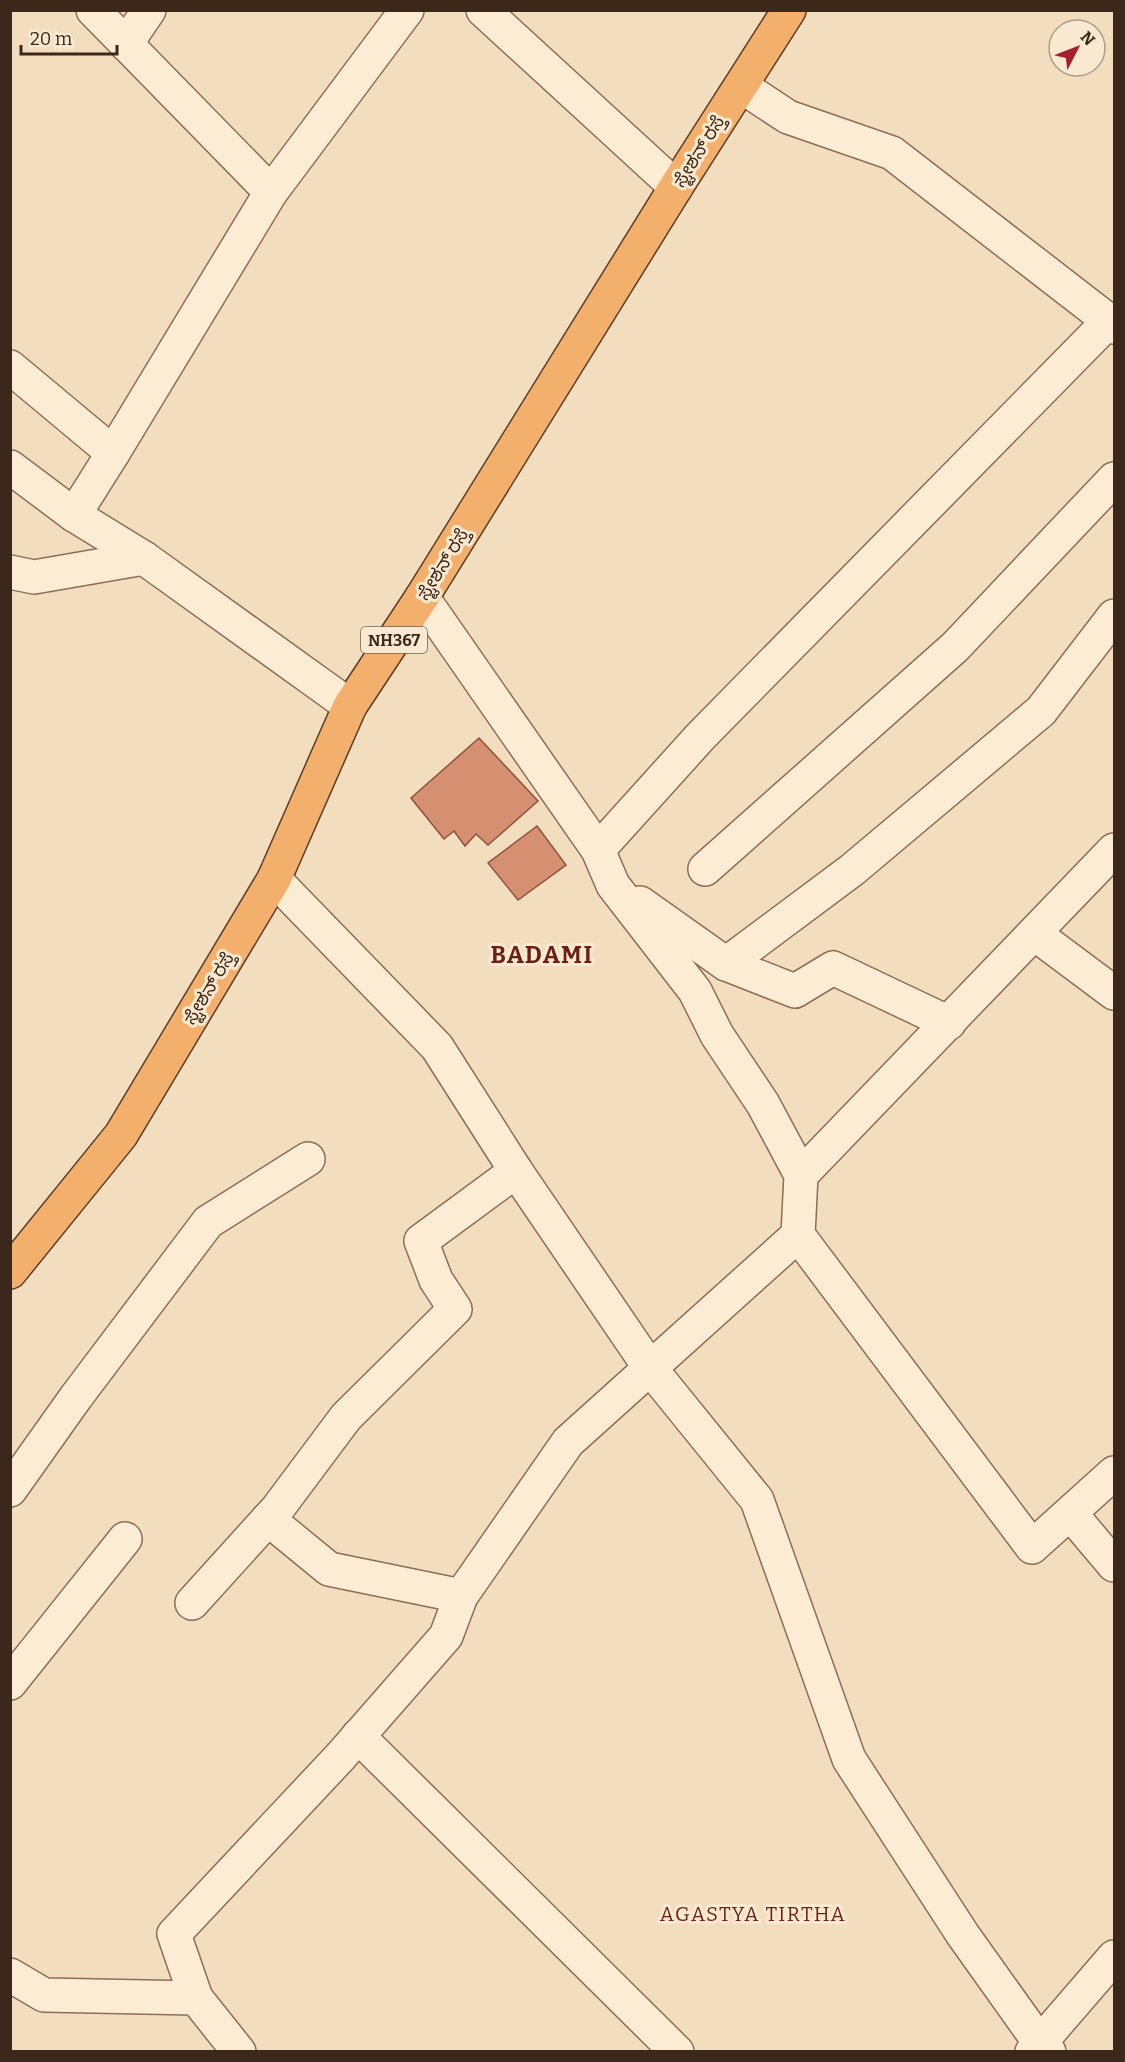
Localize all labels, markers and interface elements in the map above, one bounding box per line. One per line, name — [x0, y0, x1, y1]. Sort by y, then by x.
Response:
scale bar — [21, 18, 117, 56]
north arrow — [1047, 18, 1107, 78]
text: N — [1077, 27, 1099, 49]
text: 20 m — [30, 28, 72, 50]
street label: ಸ್ಟೇಶನ್ ರಸ್ತೆ — [668, 110, 732, 192]
street label: ಸ್ಟೇಶನ್ ರಸ್ತೆ — [412, 523, 476, 605]
road number: NH367 — [361, 627, 427, 653]
district label: BADAMI — [490, 941, 594, 969]
street label: ಸ್ಟೇಶನ್ ರಸ್ತೆ — [179, 947, 241, 1029]
district label: AGASTYA TIRTHA — [660, 1902, 846, 1926]

